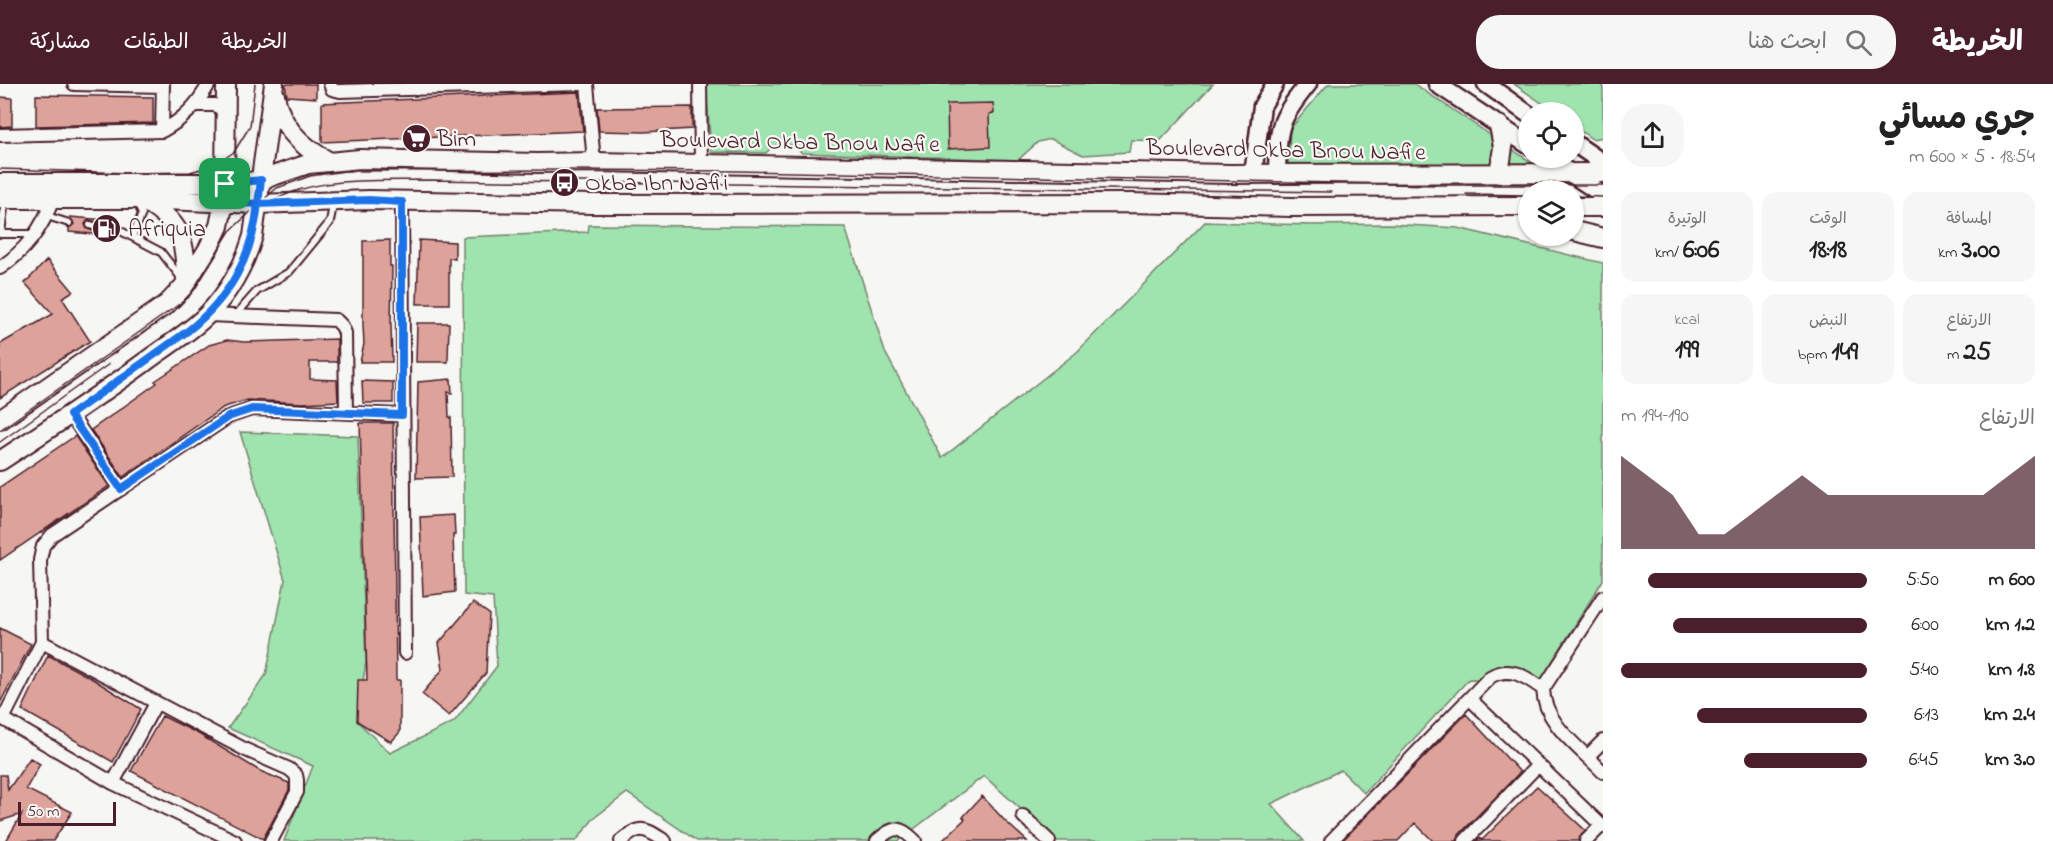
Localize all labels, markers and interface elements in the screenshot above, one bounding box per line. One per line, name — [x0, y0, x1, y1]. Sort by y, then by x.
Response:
search box — [1476, 15, 1896, 69]
text: الخريطة — [1932, 23, 2023, 64]
icon: search — [1842, 26, 1875, 59]
text: ابحث هنا — [1748, 27, 1827, 59]
text: مشاركة — [30, 28, 91, 58]
text: الطبقات — [124, 28, 189, 58]
text: الخريطة — [222, 28, 287, 58]
text: جري مسائي — [1878, 96, 2035, 144]
map controls — [1518, 102, 1584, 246]
button: locate — [1518, 102, 1584, 168]
button: share — [1621, 104, 1684, 167]
supermarket icon: Bim — [400, 122, 432, 154]
place label: Bim — [436, 123, 476, 158]
street label: Boulevard Okba Bnou Nafie — [659, 124, 940, 163]
street label: Boulevard Okba Bnou Nafie — [1145, 132, 1426, 171]
text: 18:54 · 5 × 600 m — [1909, 143, 2035, 172]
pin — [199, 158, 250, 209]
bus stop icon: Okba Ibn Nafii — [548, 166, 580, 198]
icon: arrive — [208, 167, 241, 200]
place label: Okba Ibn Nafii — [585, 167, 728, 202]
button: layers — [1518, 180, 1584, 246]
text: الوتيرة — [1668, 207, 1706, 231]
text: الوقت — [1809, 207, 1847, 231]
text: المسافة — [1946, 207, 1992, 231]
fuel station icon: Afriquia — [91, 212, 123, 244]
place label: Afriquia — [128, 213, 206, 248]
text: 6:06 — [1683, 232, 1719, 270]
text: 18:18 — [1809, 232, 1847, 270]
text: 3.00 — [1961, 232, 2000, 270]
text: /km — [1655, 241, 1683, 265]
text: km — [1938, 241, 1961, 265]
text: kcal — [1674, 308, 1700, 332]
text: النبض — [1809, 309, 1847, 333]
text: الارتفاع — [1947, 309, 1991, 333]
text: 199 — [1675, 332, 1699, 370]
text: 149 — [1831, 334, 1858, 372]
text: 25 — [1963, 334, 1991, 372]
text: bpm — [1798, 343, 1831, 367]
text: m — [1947, 343, 1963, 367]
text: 190–194 m — [1621, 402, 1689, 431]
text: الارتفاع — [1979, 405, 2035, 434]
text: 5:50 — [1906, 566, 1939, 595]
text: 600 m — [1988, 566, 2035, 595]
text: 6:00 — [1911, 611, 1939, 640]
text: 1.2 km — [1985, 611, 2035, 640]
text: 5:40 — [1909, 656, 1939, 685]
text: 1.8 km — [1988, 656, 2035, 685]
text: 6:13 — [1914, 701, 1939, 730]
text: 2.4 km — [1983, 701, 2035, 730]
text: 6:45 — [1909, 746, 1939, 775]
text: 3.0 km — [1985, 746, 2035, 775]
scale bar — [18, 799, 116, 826]
text: 50 m — [27, 800, 59, 824]

